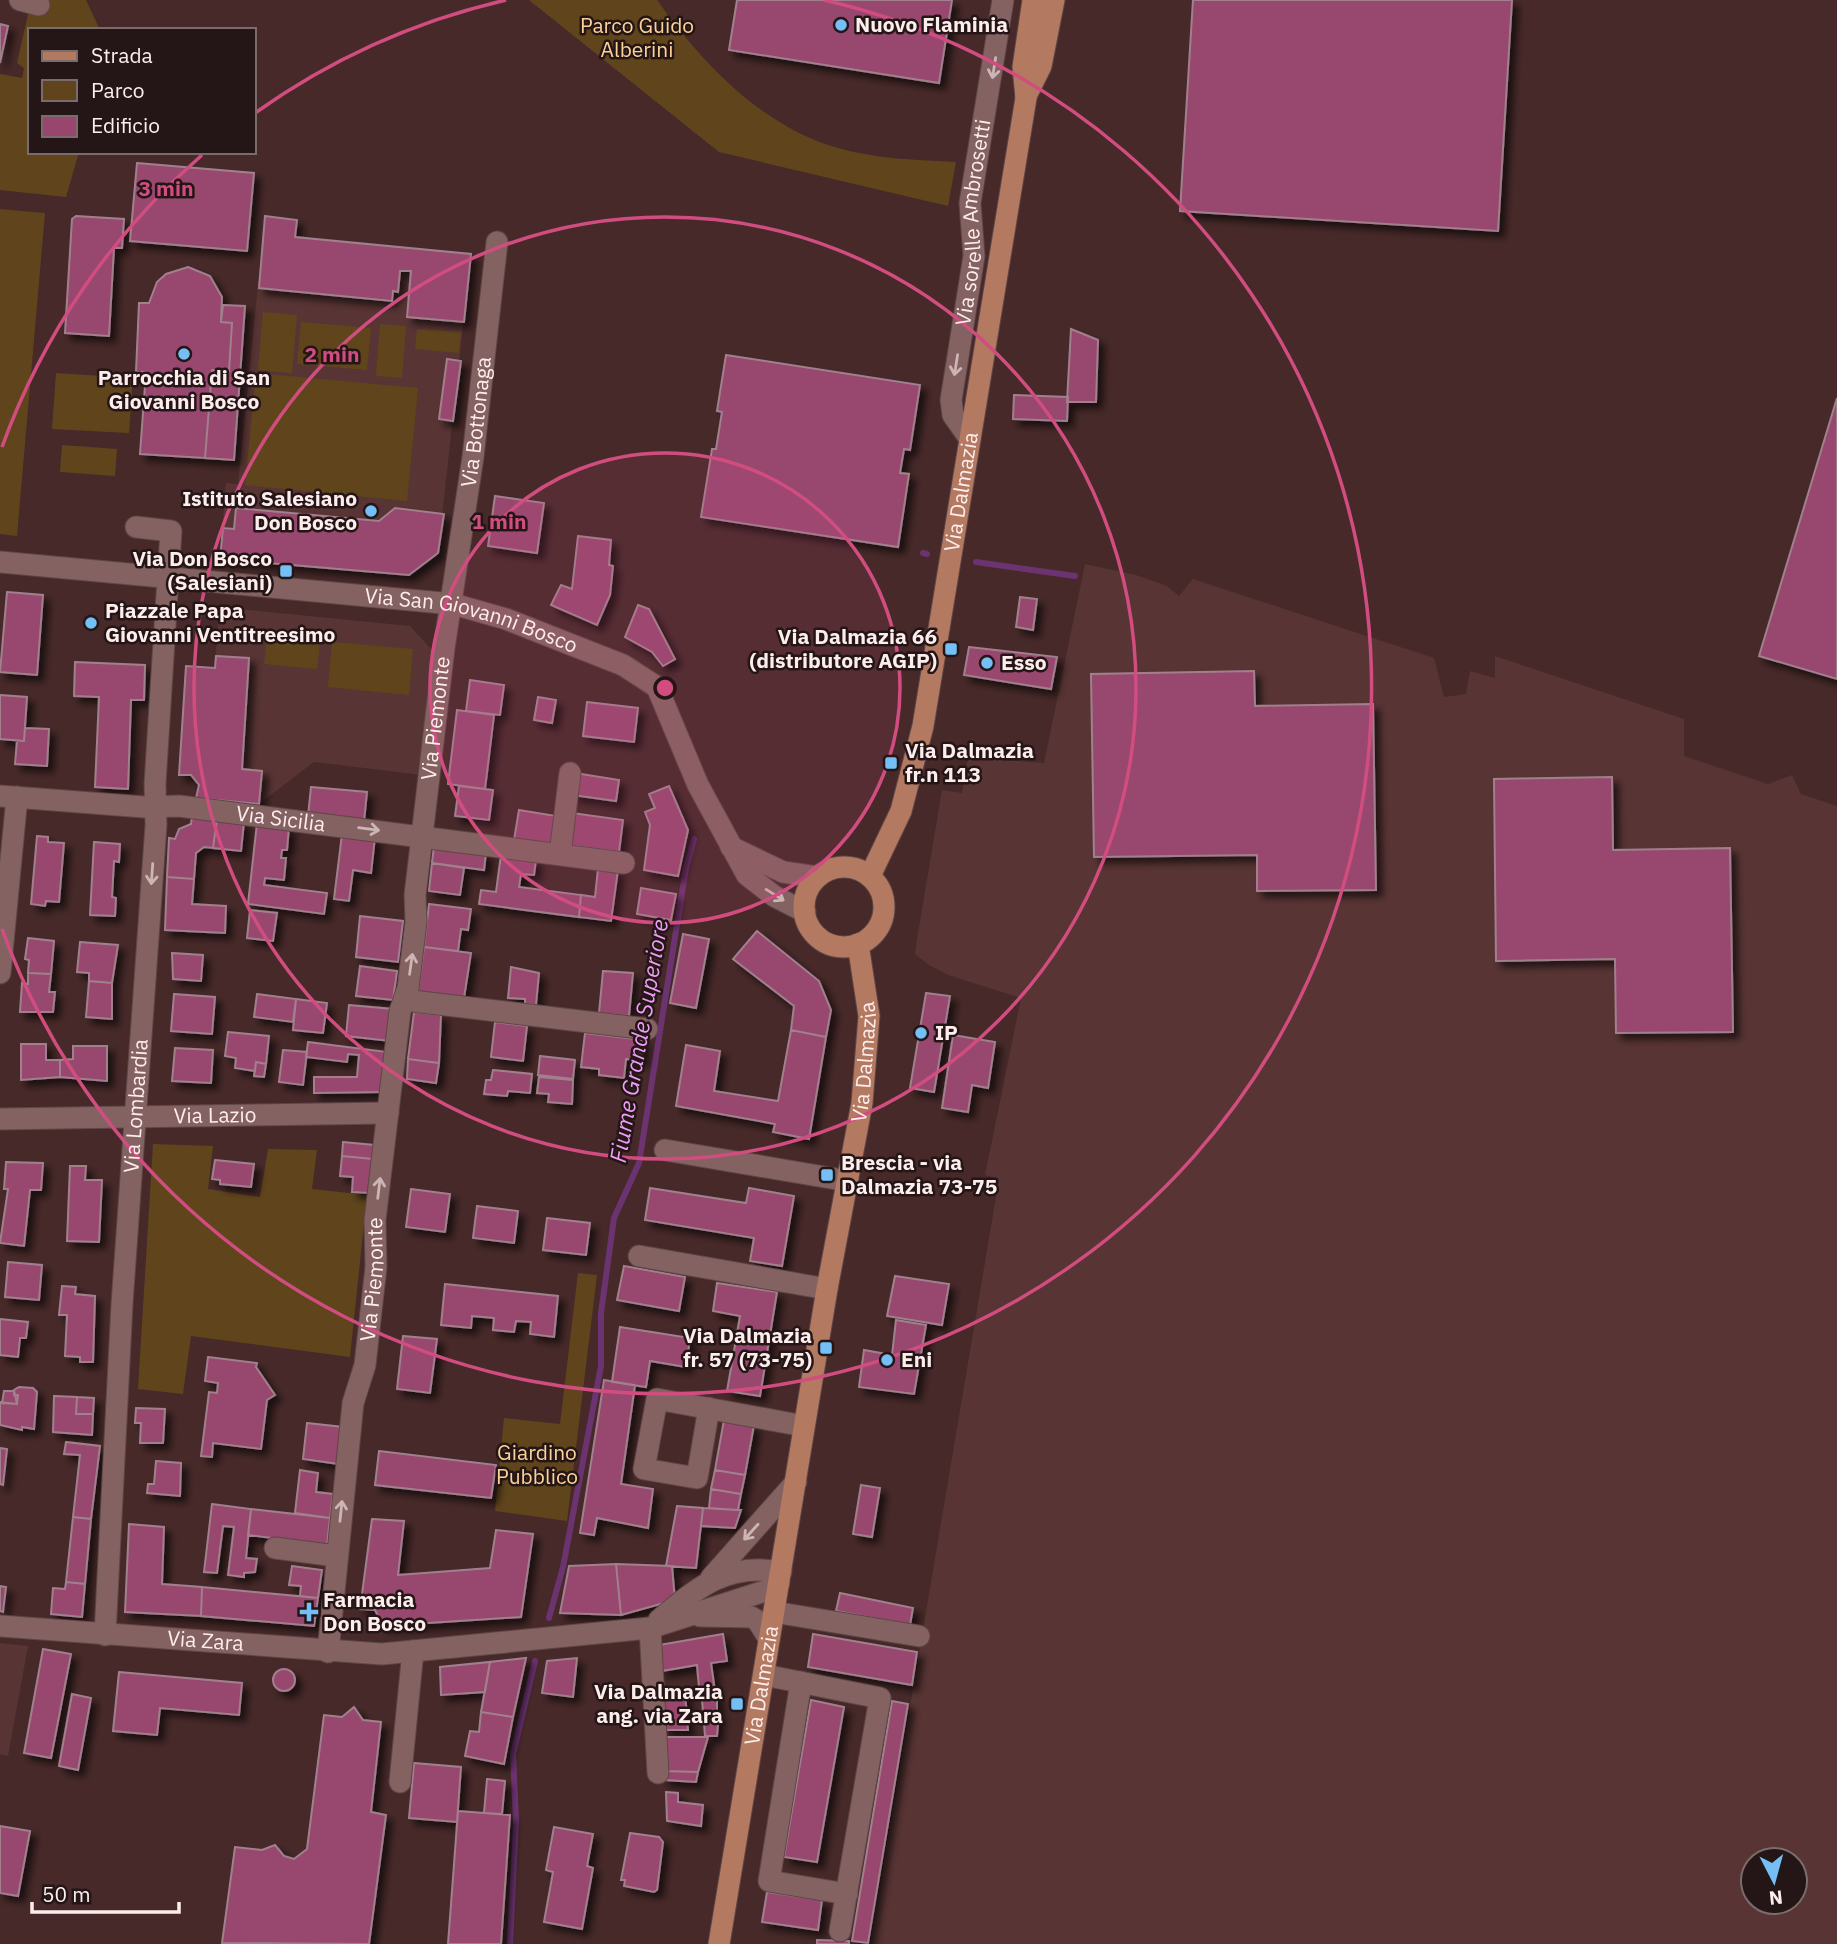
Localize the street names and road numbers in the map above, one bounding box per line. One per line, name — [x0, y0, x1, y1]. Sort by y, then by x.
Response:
street label: Via sorelle Ambrosetti — [948, 117, 996, 328]
street label: Via Bottonaga — [454, 355, 497, 489]
street label: Via Dalmazia — [937, 430, 984, 554]
street label: Via San Giovanni Bosco — [364, 581, 582, 659]
street label: Via Piemonte — [414, 655, 456, 782]
street label: Via Sicilia — [235, 798, 327, 838]
street label: Via Dalmazia — [844, 1000, 882, 1125]
street label: Via Lombardia — [116, 1038, 154, 1174]
street label: Via Lazio — [173, 1100, 257, 1129]
street label: Via Piemonte — [353, 1217, 390, 1343]
street label: Via Zara — [166, 1623, 245, 1657]
street label: Via Dalmazia — [737, 1623, 784, 1747]

